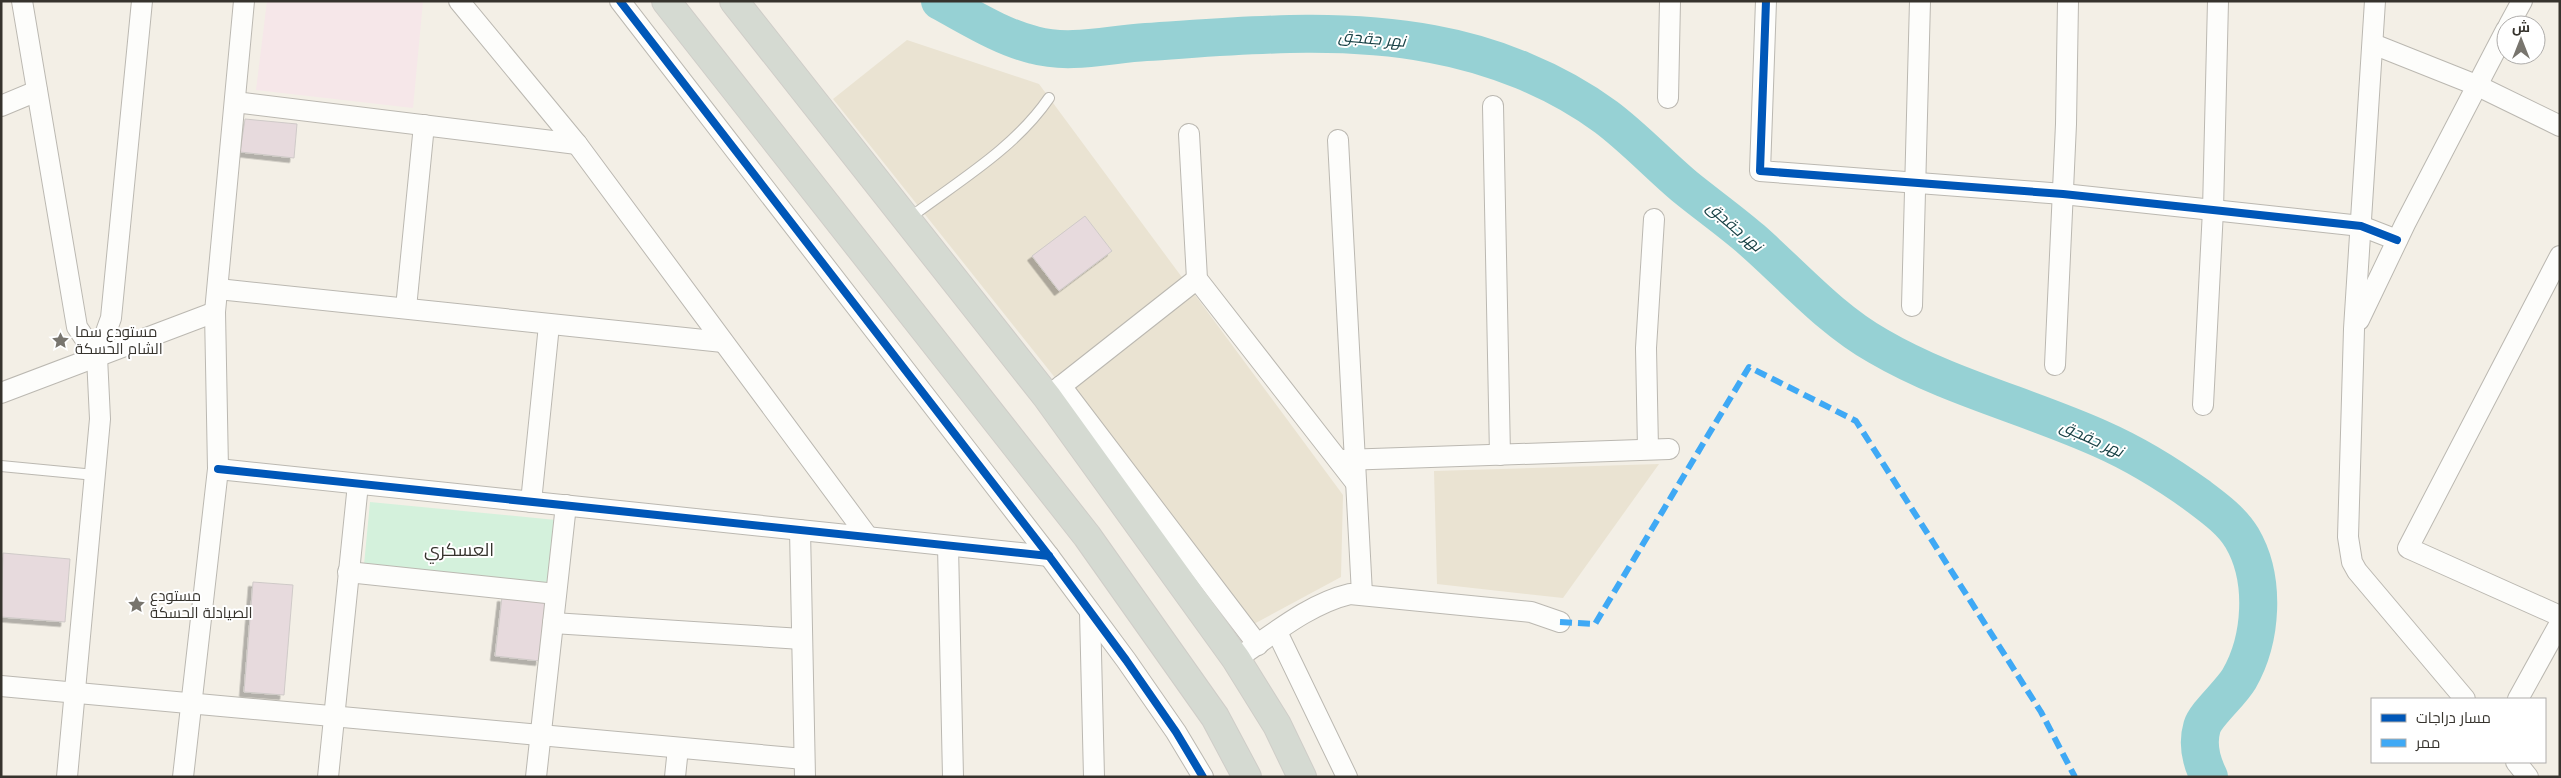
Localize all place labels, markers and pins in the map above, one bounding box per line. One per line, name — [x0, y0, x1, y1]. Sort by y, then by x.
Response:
place label: مستودع سما الشام الحسكة — [75, 323, 163, 359]
place icon: مستودع سما الشام الحسكة — [51, 331, 71, 351]
place label: مستودع الصيادلة الحسكة — [150, 587, 253, 621]
place icon: مستودع الصيادلة الحسكة — [126, 595, 146, 615]

